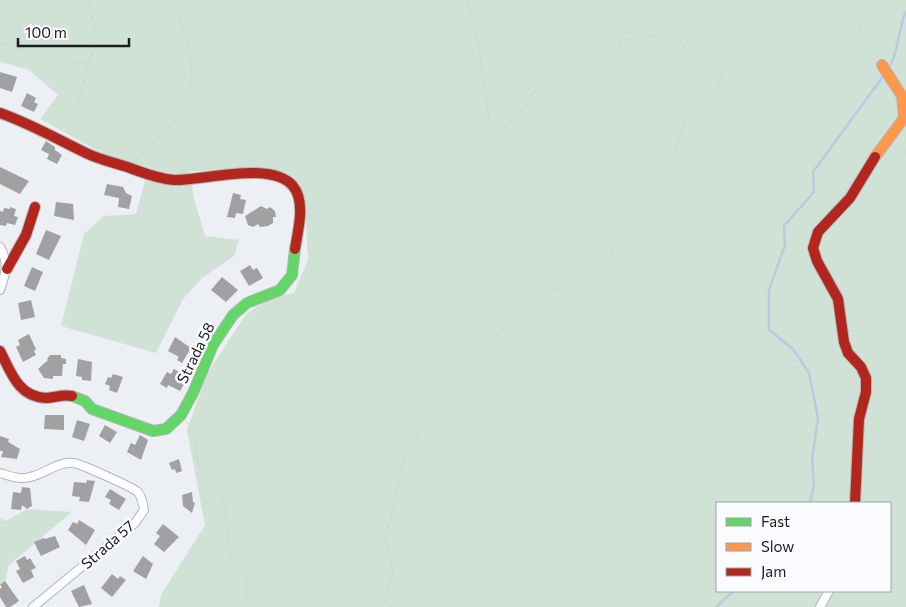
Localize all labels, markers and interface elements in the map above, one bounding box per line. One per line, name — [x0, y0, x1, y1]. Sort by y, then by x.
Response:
scale bar — [18, 15, 129, 47]
text: 100 m — [25, 23, 67, 41]
street label: Strada 58 — [173, 319, 218, 386]
legend — [716, 502, 891, 592]
text: Fast — [761, 512, 790, 530]
street label: Strada 57 — [77, 516, 138, 572]
text: Slow — [761, 537, 794, 555]
text: Jam — [761, 562, 786, 580]

